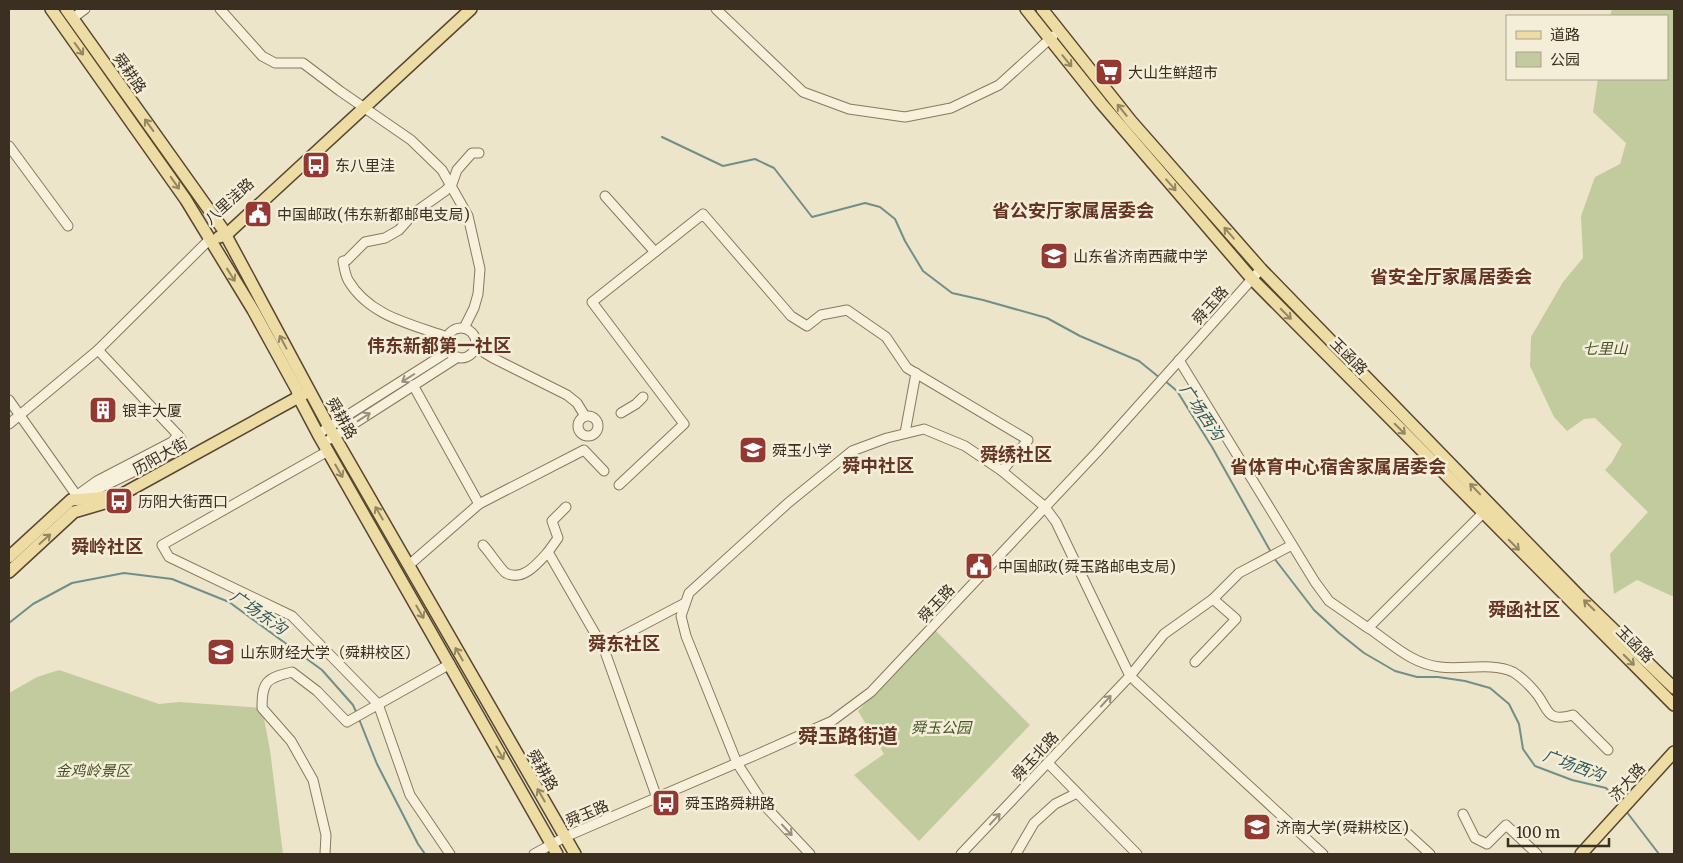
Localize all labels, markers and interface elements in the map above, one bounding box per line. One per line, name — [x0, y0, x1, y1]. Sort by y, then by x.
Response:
legend — [1506, 15, 1668, 80]
text: 道路 — [1550, 25, 1580, 44]
one-way arrow — [74, 41, 84, 55]
street label: 舜耕路 — [109, 49, 151, 97]
text: 公园 — [1550, 50, 1580, 69]
one-way arrow — [1062, 54, 1073, 67]
supermarket icon: 大山生鲜超市 — [1094, 57, 1124, 87]
place label: 大山生鲜超市 — [1128, 63, 1218, 82]
one-way arrow — [1117, 104, 1128, 117]
one-way arrow — [144, 118, 154, 132]
bus stop icon: 东八里洼 — [301, 150, 331, 180]
place label: 东八里洼 — [335, 156, 395, 175]
street label: 八里洼路 — [200, 174, 258, 228]
one-way arrow — [170, 176, 180, 190]
one-way arrow — [1166, 178, 1177, 191]
public building icon: 中国邮政(伟东新都邮电支局) — [243, 199, 273, 229]
district label: 省公安厅家属居委会 — [992, 199, 1154, 222]
place label: 中国邮政(伟东新都邮电支局) — [277, 205, 470, 224]
one-way arrow — [1223, 226, 1235, 239]
school or university icon: 山东省济南西藏中学 — [1039, 241, 1069, 271]
place label: 山东省济南西藏中学 — [1073, 247, 1208, 266]
district label: 省安全厅家属居委会 — [1370, 265, 1532, 288]
one-way arrow — [227, 267, 237, 281]
street label: 舜玉路 — [1188, 282, 1232, 328]
one-way arrow — [1280, 307, 1292, 320]
street label: 玉函路 — [1326, 333, 1372, 379]
district label: 伟东新都第一社区 — [367, 334, 511, 357]
one-way arrow — [278, 335, 287, 350]
park label: 七里山 — [1582, 339, 1628, 358]
one-way arrow — [401, 373, 415, 383]
water label: 广场西沟 — [1176, 380, 1229, 446]
street label: 舜耕路 — [323, 394, 361, 442]
building icon: 银丰大厦 — [88, 395, 118, 425]
place label: 银丰大厦 — [122, 401, 182, 420]
one-way arrow — [357, 412, 371, 422]
one-way arrow — [1394, 423, 1406, 435]
street label: 历阳大街 — [129, 433, 191, 479]
school or university icon: 舜玉小学 — [738, 435, 768, 465]
place label: 舜玉小学 — [772, 441, 832, 460]
district label: 舜绣社区 — [980, 443, 1052, 466]
district label: 舜中社区 — [842, 454, 914, 477]
district label: 省体育中心宿舍家属居委会 — [1230, 455, 1446, 478]
one-way arrow — [335, 463, 345, 478]
one-way arrow — [1469, 483, 1481, 495]
bus stop icon: 历阳大街西口 — [104, 486, 134, 516]
place label: 历阳大街西口 — [138, 492, 228, 511]
one-way arrow — [374, 506, 384, 521]
one-way arrow — [38, 534, 51, 545]
district label: 舜岭社区 — [71, 535, 143, 558]
one-way arrow — [1508, 539, 1521, 551]
public building icon: 中国邮政(舜玉路邮电支局) — [964, 551, 994, 581]
place label: 中国邮政(舜玉路邮电支局) — [998, 557, 1176, 576]
street label: 舜玉路 — [914, 580, 958, 626]
water label: 广场东沟 — [227, 585, 293, 640]
district label: 舜函社区 — [1488, 598, 1560, 621]
one-way arrow — [1583, 599, 1595, 611]
one-way arrow — [416, 604, 425, 619]
street label: 玉函路 — [1612, 621, 1658, 667]
district label: 舜东社区 — [588, 632, 660, 655]
school or university icon: 山东财经大学（舜耕校区） — [206, 637, 236, 667]
place label: 山东财经大学（舜耕校区） — [240, 643, 420, 662]
one-way arrow — [454, 648, 464, 662]
one-way arrow — [1623, 654, 1635, 666]
one-way arrow — [1100, 695, 1112, 707]
park label: 舜玉公园 — [911, 718, 973, 737]
district label: 舜玉路街道 — [798, 723, 898, 748]
street label: 舜玉北路 — [1008, 728, 1062, 784]
water label: 广场西沟 — [1541, 745, 1609, 786]
one-way arrow — [496, 746, 506, 760]
street label: 舜耕路 — [524, 746, 562, 794]
street label: 济大路 — [1605, 759, 1649, 805]
park label: 金鸡岭景区 — [55, 761, 132, 780]
one-way arrow — [535, 788, 545, 803]
bus stop icon: 舜玉路舜耕路 — [651, 788, 681, 818]
place label: 舜玉路舜耕路 — [685, 794, 775, 813]
street label: 舜玉路 — [563, 795, 611, 831]
one-way arrow — [989, 812, 1001, 825]
school or university icon: 济南大学(舜耕校区) — [1242, 812, 1272, 842]
scale bar — [1508, 816, 1609, 848]
place label: 济南大学(舜耕校区) — [1276, 818, 1409, 837]
text: 100 m — [1516, 823, 1560, 842]
one-way arrow — [781, 824, 793, 836]

